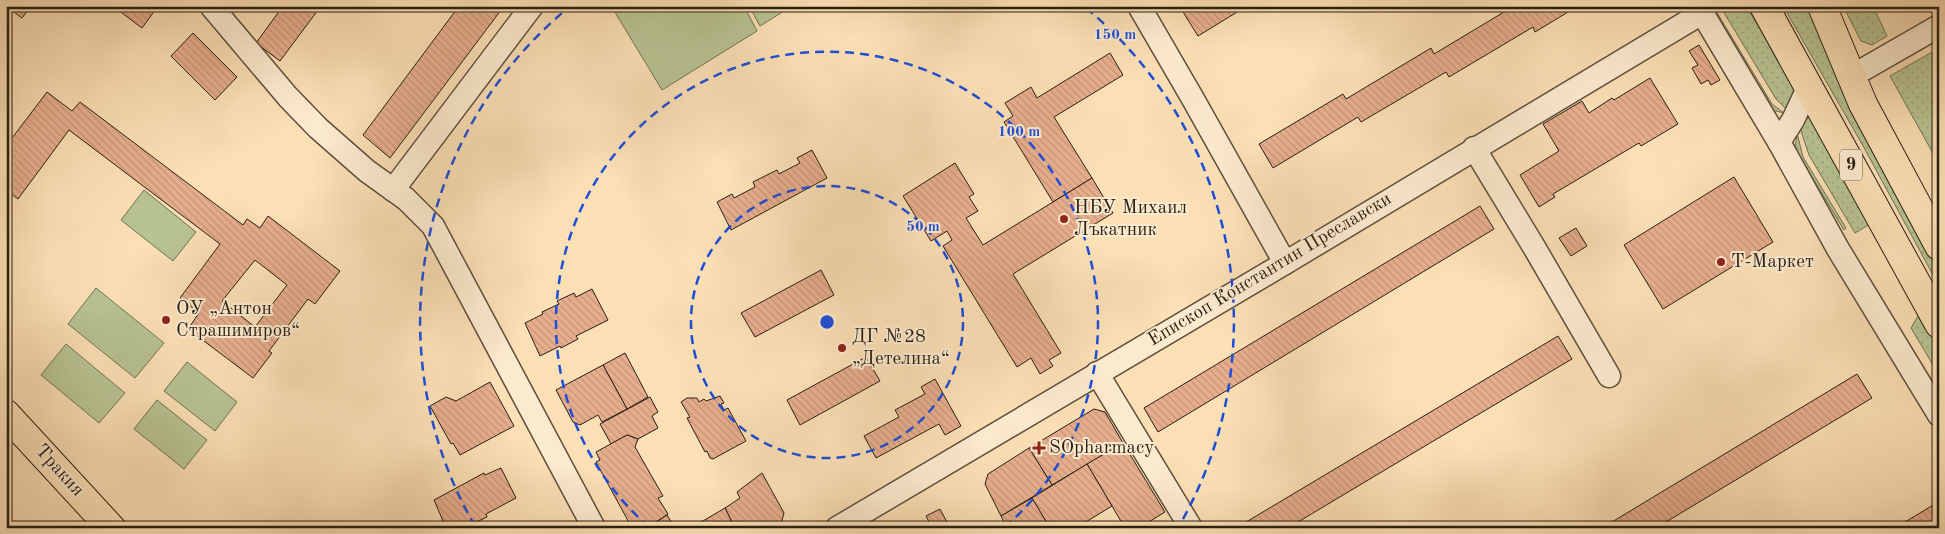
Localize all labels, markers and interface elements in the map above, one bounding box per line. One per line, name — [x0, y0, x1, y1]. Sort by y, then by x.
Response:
text: 150 m — [1094, 28, 1136, 43]
text: 100 m — [998, 125, 1040, 140]
road number: 9 — [1840, 150, 1862, 180]
street label: Епископ Константин Преславски — [1145, 190, 1395, 350]
place label: НБУ Михаил Лъкатник — [1074, 199, 1187, 240]
marker: НБУ Михаил Лъкатник — [1058, 213, 1070, 225]
text: 50 m — [906, 220, 940, 235]
place label: Т-Маркет — [1731, 253, 1814, 272]
marker: Т-Маркет — [1715, 256, 1727, 268]
place label: ОУ „Антон Страшимиров“ — [176, 300, 300, 341]
centre of rings — [818, 313, 836, 331]
marker: ОУ „Антон Страшимиров“ — [160, 314, 172, 326]
place label: ДГ №28 „Детелина“ — [852, 328, 950, 369]
marker: ДГ №28 „Детелина“ — [836, 342, 848, 354]
place label: SOpharmacy — [1049, 439, 1154, 458]
street label: Тракия — [31, 441, 87, 501]
marker: SOpharmacy — [1033, 442, 1045, 454]

